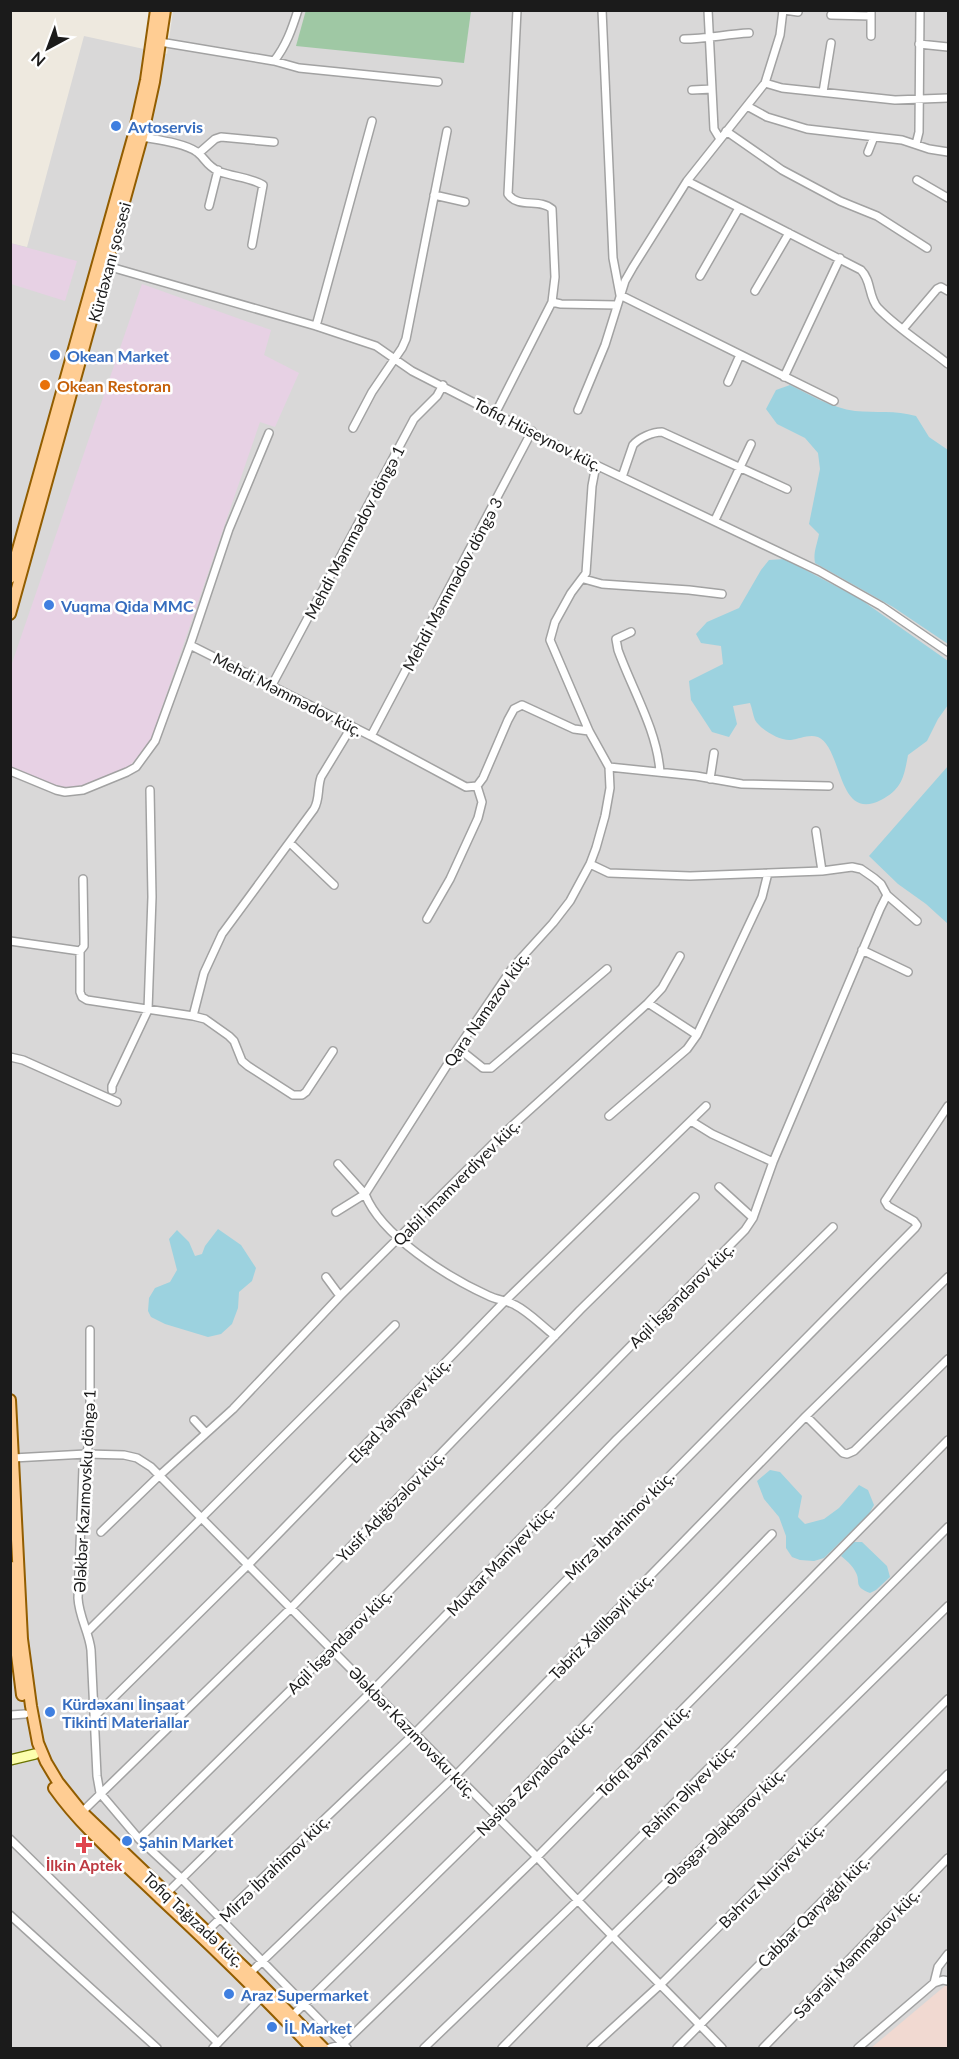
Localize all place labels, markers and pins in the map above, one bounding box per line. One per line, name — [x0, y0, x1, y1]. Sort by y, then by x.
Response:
place label: Avtoservis — [127, 117, 203, 136]
marker: Avtoservis — [109, 119, 123, 133]
place label: Okean Market — [67, 346, 169, 365]
marker: Okean Market — [48, 348, 62, 362]
place label: Okean Restoran — [57, 376, 171, 395]
marker: Okean Restoran — [38, 378, 52, 392]
place label: Vuqma Qida MMC — [60, 596, 194, 615]
marker: Vuqma Qida MMC — [42, 598, 56, 612]
place label: Kürdəxanı İinşaat Tikinti Materiallar — [62, 1694, 189, 1731]
marker: Kürdəxanı İinşaat Tikinti Materiallar — [43, 1705, 57, 1719]
place label: Şahin Market — [139, 1832, 233, 1851]
marker: Şahin Market — [120, 1834, 134, 1848]
marker: İlkin Aptek — [77, 1838, 91, 1852]
place label: İlkin Aptek — [46, 1855, 123, 1874]
place label: Araz Supermarket — [240, 1985, 369, 2004]
marker: Araz Supermarket — [222, 1987, 236, 2001]
place label: İL Market — [284, 2018, 352, 2037]
marker: İL Market — [265, 2020, 279, 2034]

